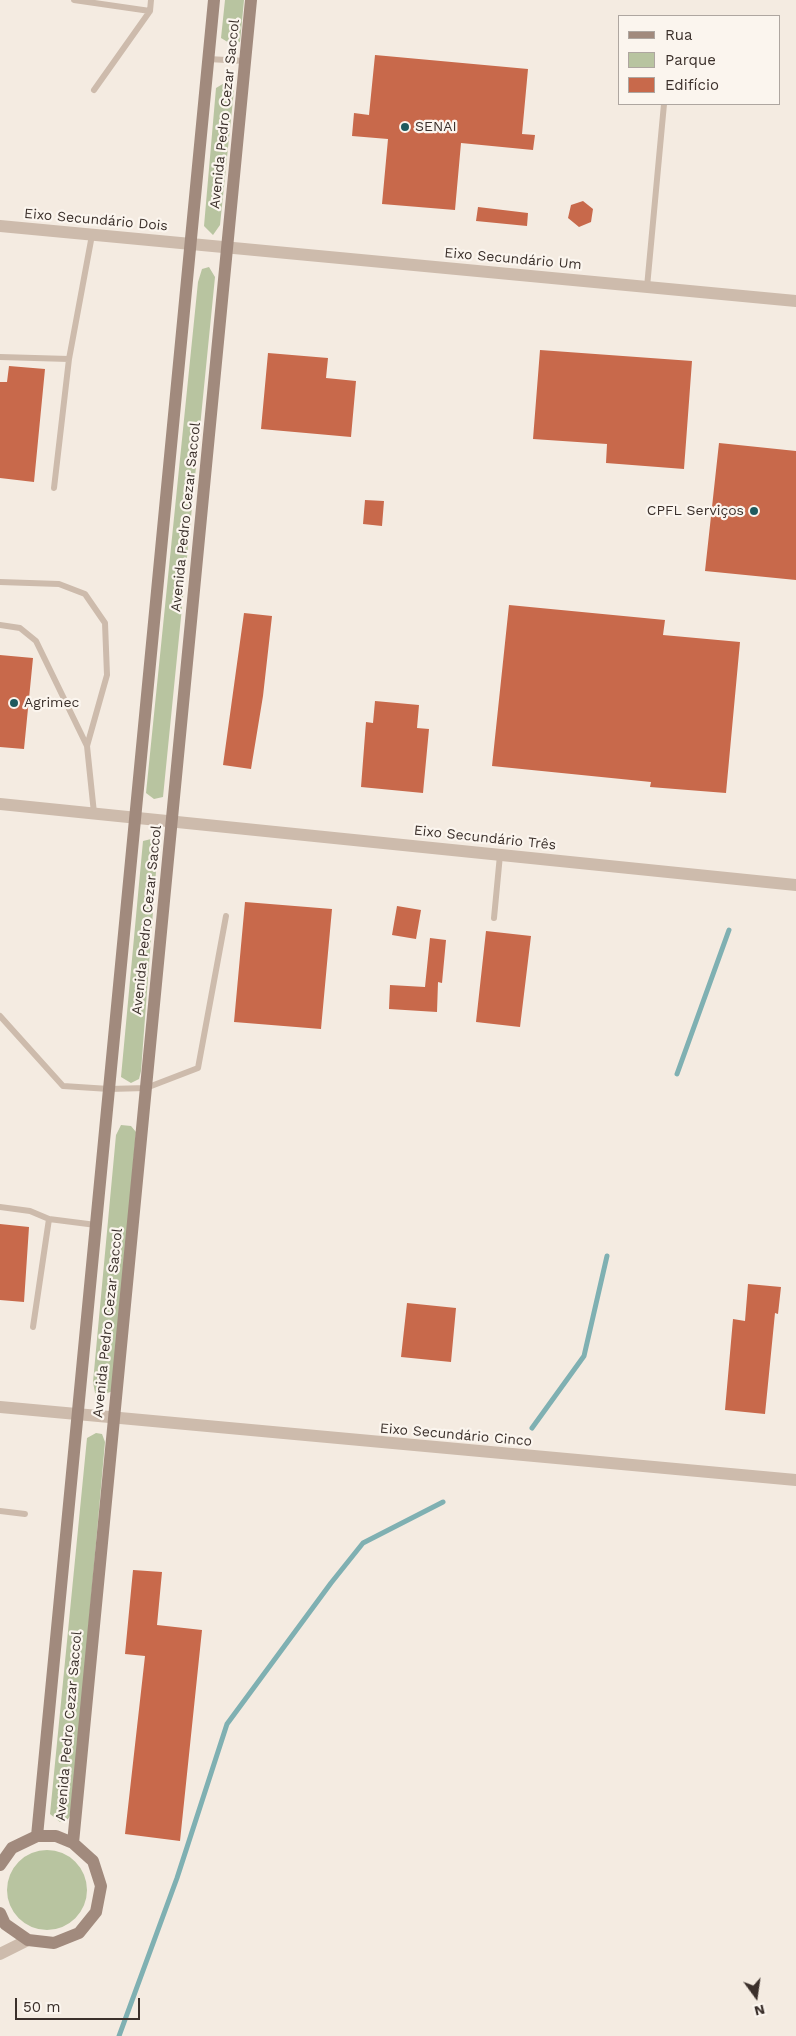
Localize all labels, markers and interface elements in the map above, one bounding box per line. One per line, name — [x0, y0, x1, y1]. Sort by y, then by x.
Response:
legend — [618, 15, 781, 105]
street label: Avenida Pedro Cezar Saccol — [207, 18, 243, 210]
text: Rua — [665, 26, 693, 44]
text: Parque — [665, 51, 716, 69]
text: Edifício — [665, 76, 719, 94]
place label: SENAI — [415, 119, 457, 135]
marker: SENAI — [399, 121, 411, 133]
street label: Eixo Secundário Dois — [23, 205, 169, 235]
street label: Eixo Secundário Um — [444, 245, 582, 273]
street label: Avenida Pedro Cezar Saccol — [168, 421, 204, 613]
place label: CPFL Serviços — [647, 503, 744, 519]
marker: CPFL Serviços — [748, 505, 760, 517]
place label: Agrimec — [24, 695, 79, 711]
marker: Agrimec — [8, 697, 20, 709]
street label: Eixo Secundário Três — [413, 822, 557, 854]
street label: Avenida Pedro Cezar Saccol — [129, 824, 165, 1016]
street label: Avenida Pedro Cezar Saccol — [90, 1227, 126, 1419]
street label: Eixo Secundário Cinco — [379, 1420, 533, 1450]
street label: Avenida Pedro Cezar Saccol — [52, 1630, 86, 1822]
north arrow — [731, 1971, 781, 2021]
scale bar — [18, 1988, 142, 2020]
text: 50 m — [23, 1998, 60, 2016]
text: N — [753, 2002, 767, 2020]

